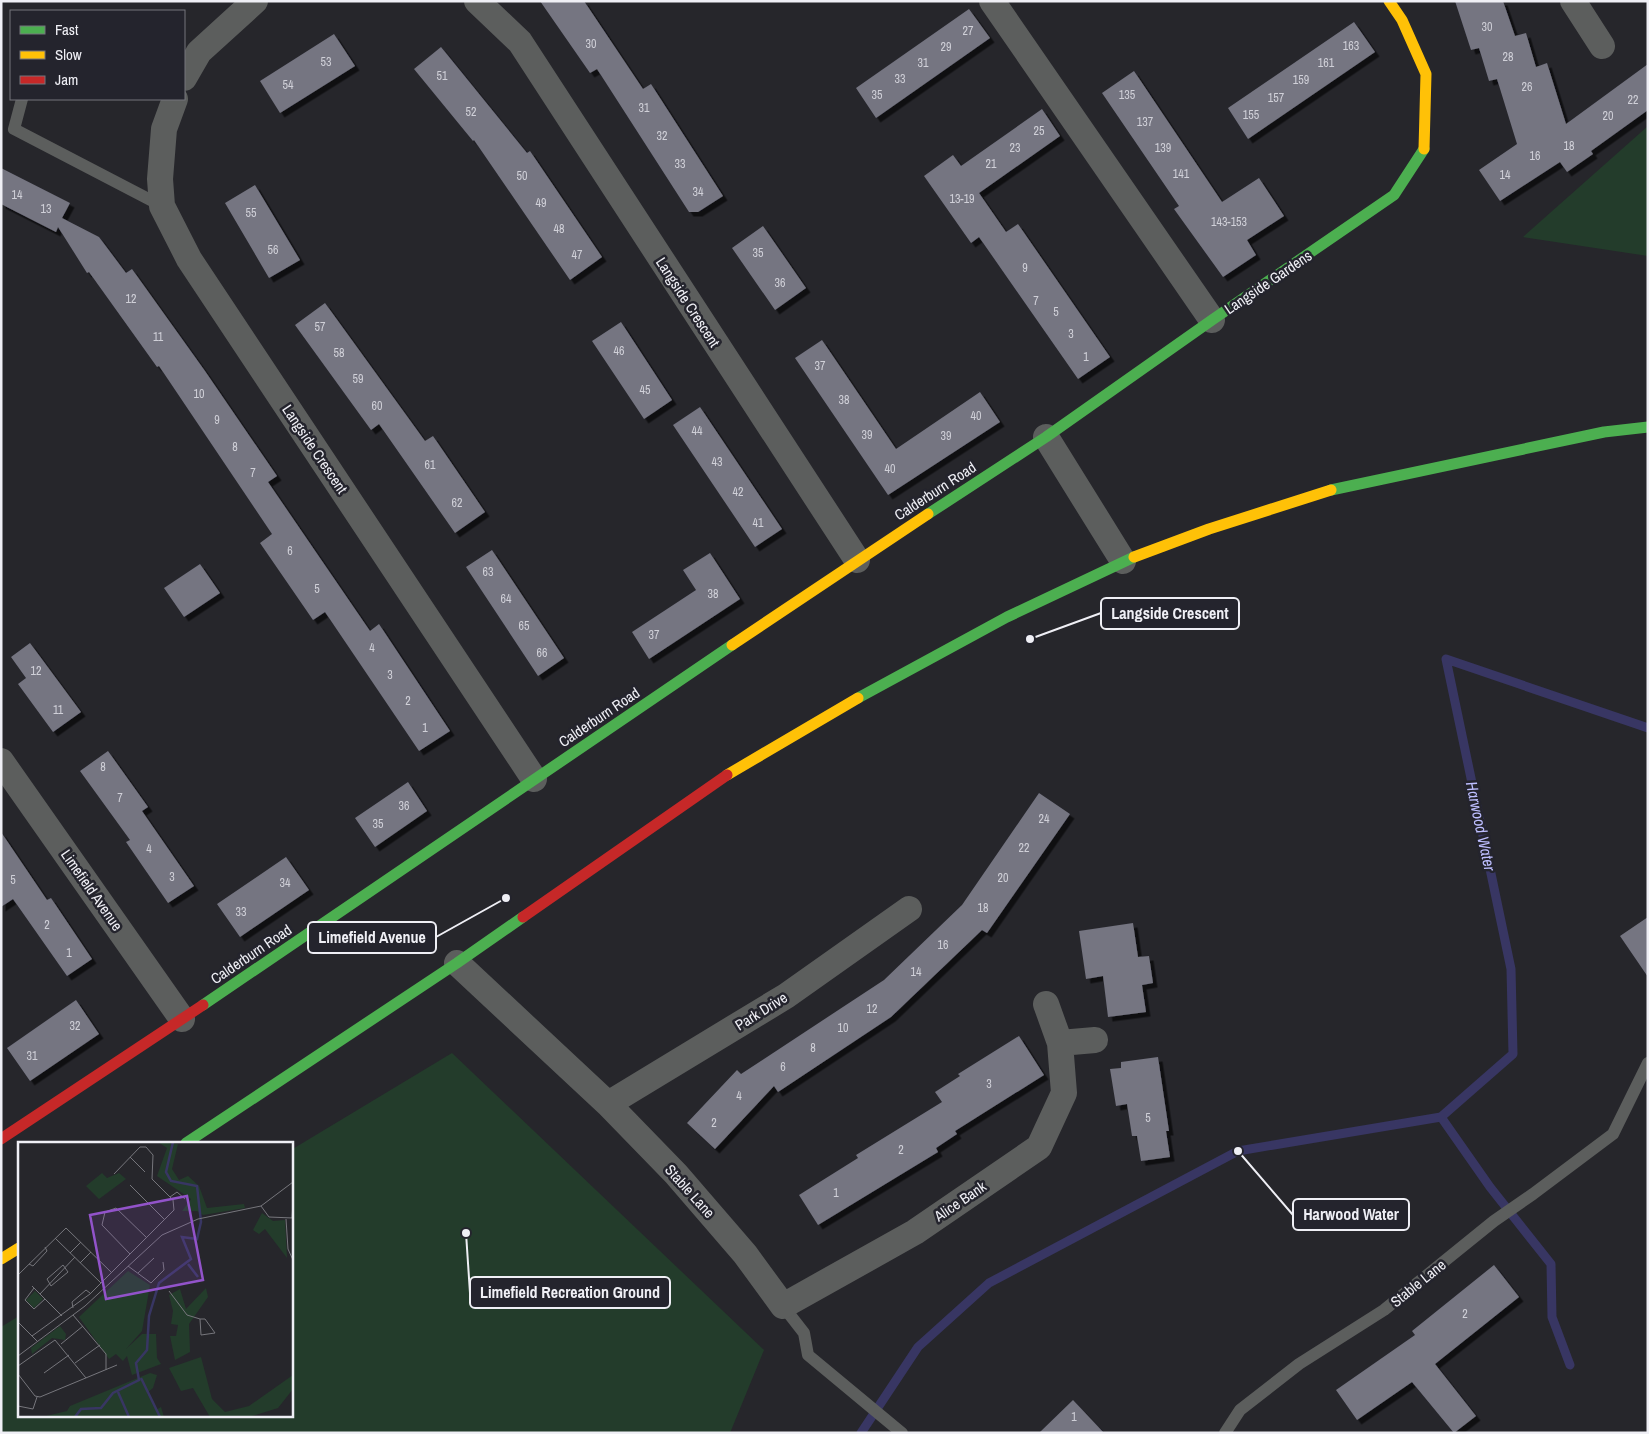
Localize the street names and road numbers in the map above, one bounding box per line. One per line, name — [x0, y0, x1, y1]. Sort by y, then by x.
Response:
street label: Langside Gardens — [1220, 245, 1316, 319]
street label: Langside Crescent — [651, 253, 725, 351]
street label: Langside Crescent — [277, 400, 353, 498]
street label: Calderburn Road — [890, 457, 980, 525]
street label: Calderburn Road — [554, 682, 644, 752]
street label: Limefield Avenue — [56, 845, 128, 935]
street label: Calderburn Road — [206, 919, 296, 989]
street label: Park Drive — [731, 987, 791, 1035]
street label: Stable Lane — [660, 1160, 720, 1223]
street label: Alice Bank — [929, 1175, 991, 1227]
street label: Stable Lane — [1386, 1254, 1450, 1312]

